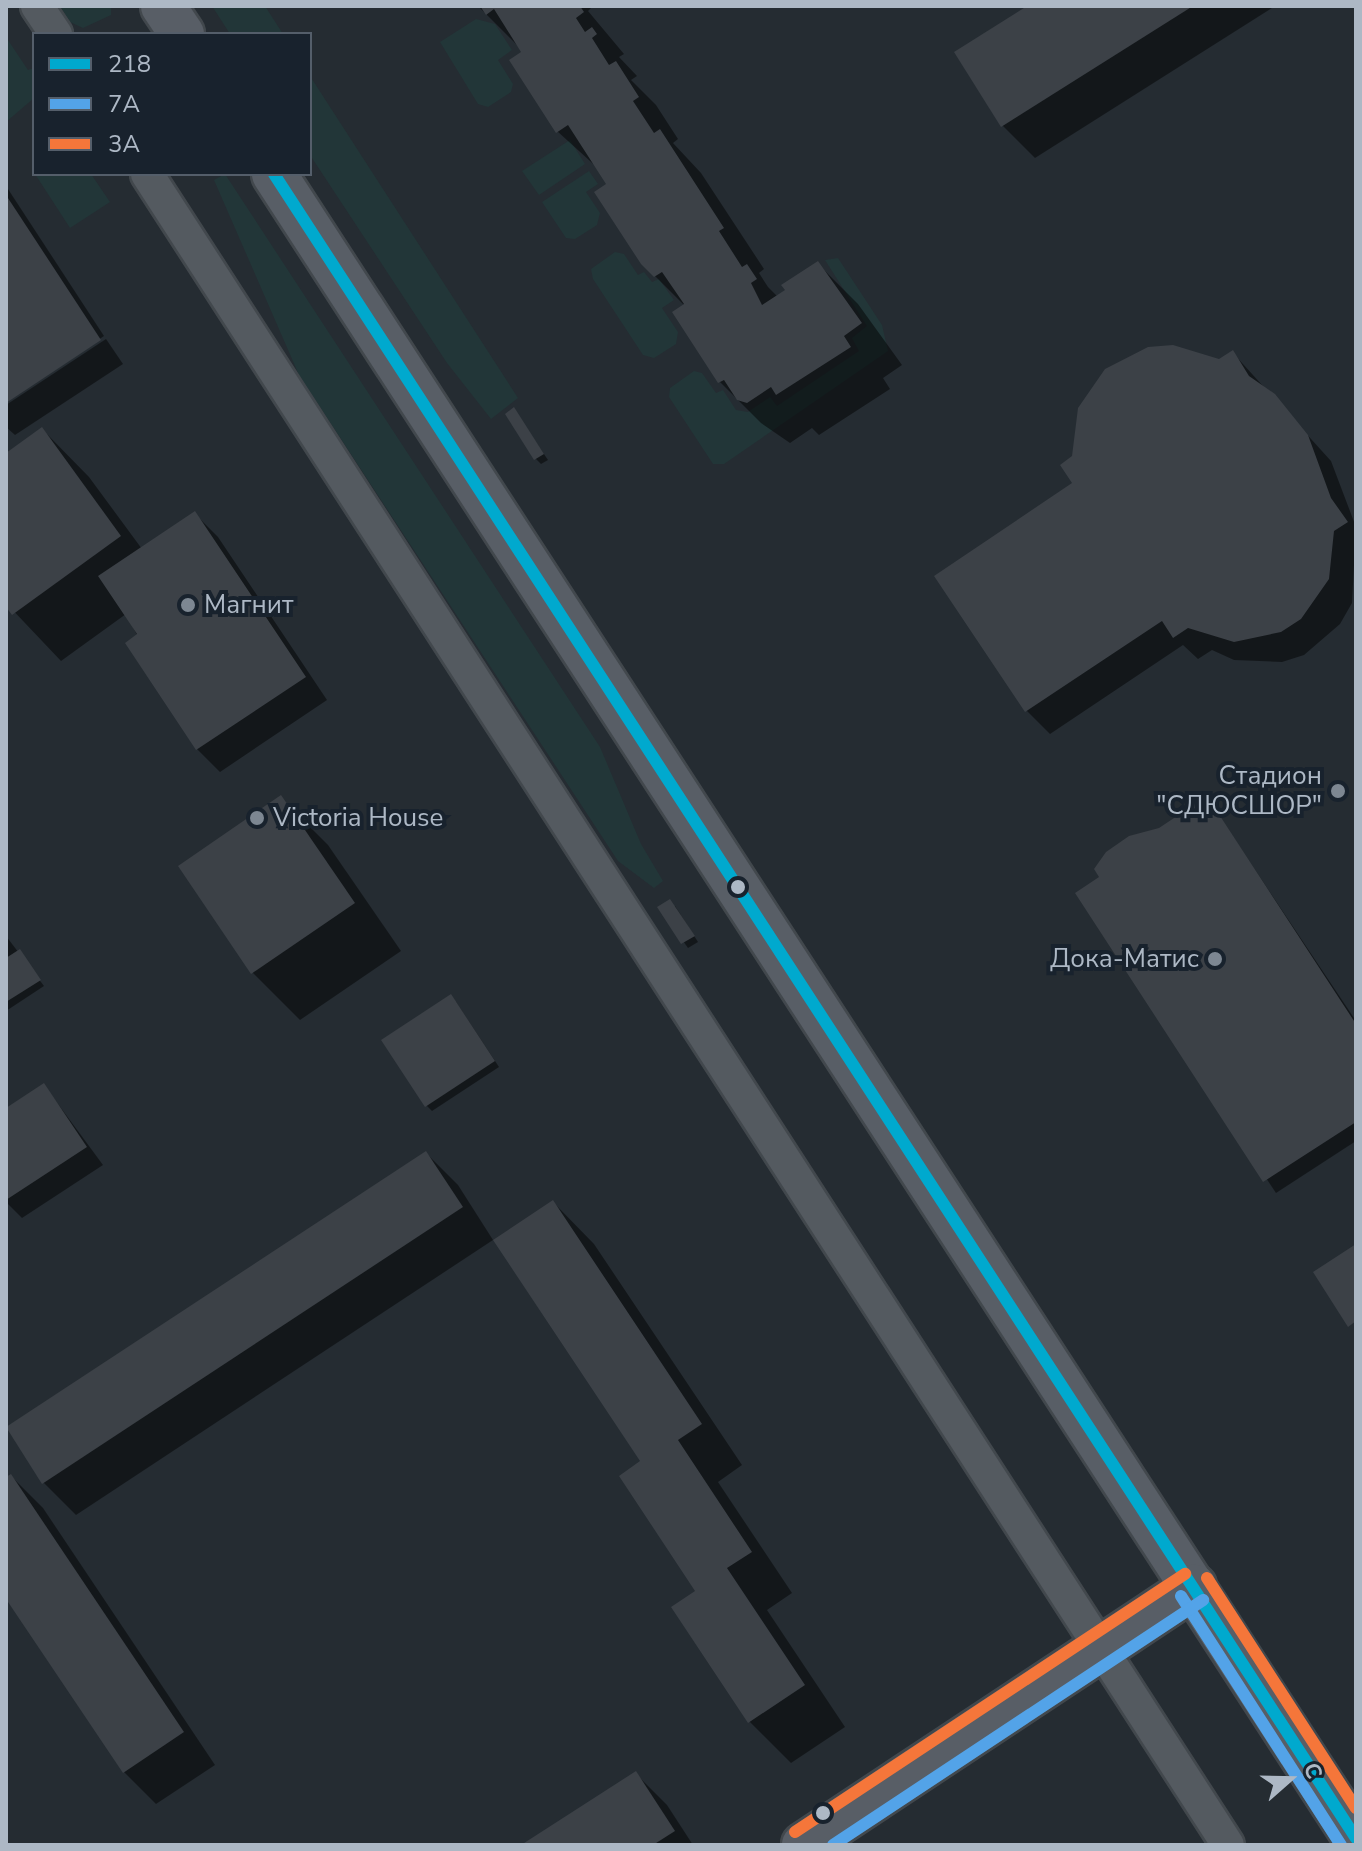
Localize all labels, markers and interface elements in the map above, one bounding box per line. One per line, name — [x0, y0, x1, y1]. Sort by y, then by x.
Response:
legend — [32, 32, 312, 176]
text: 218 — [108, 48, 151, 80]
text: 7А — [108, 88, 140, 120]
text: 3А — [108, 128, 140, 160]
place label: Магнит — [204, 589, 294, 621]
marker: Магнит — [179, 596, 197, 614]
place label: Стадион "СДЮСШОР" — [1156, 760, 1322, 822]
marker: Стадион "СДЮСШОР" — [1329, 782, 1347, 800]
place label: Victoria House — [273, 802, 443, 834]
marker: Victoria House — [248, 809, 266, 827]
unlabelled marker — [730, 879, 746, 895]
place label: Дока-Матис — [1050, 943, 1199, 975]
marker: Дока-Матис — [1206, 950, 1224, 968]
north arrow — [1250, 1739, 1330, 1819]
text: С — [1296, 1759, 1329, 1783]
unlabelled marker — [815, 1805, 831, 1821]

